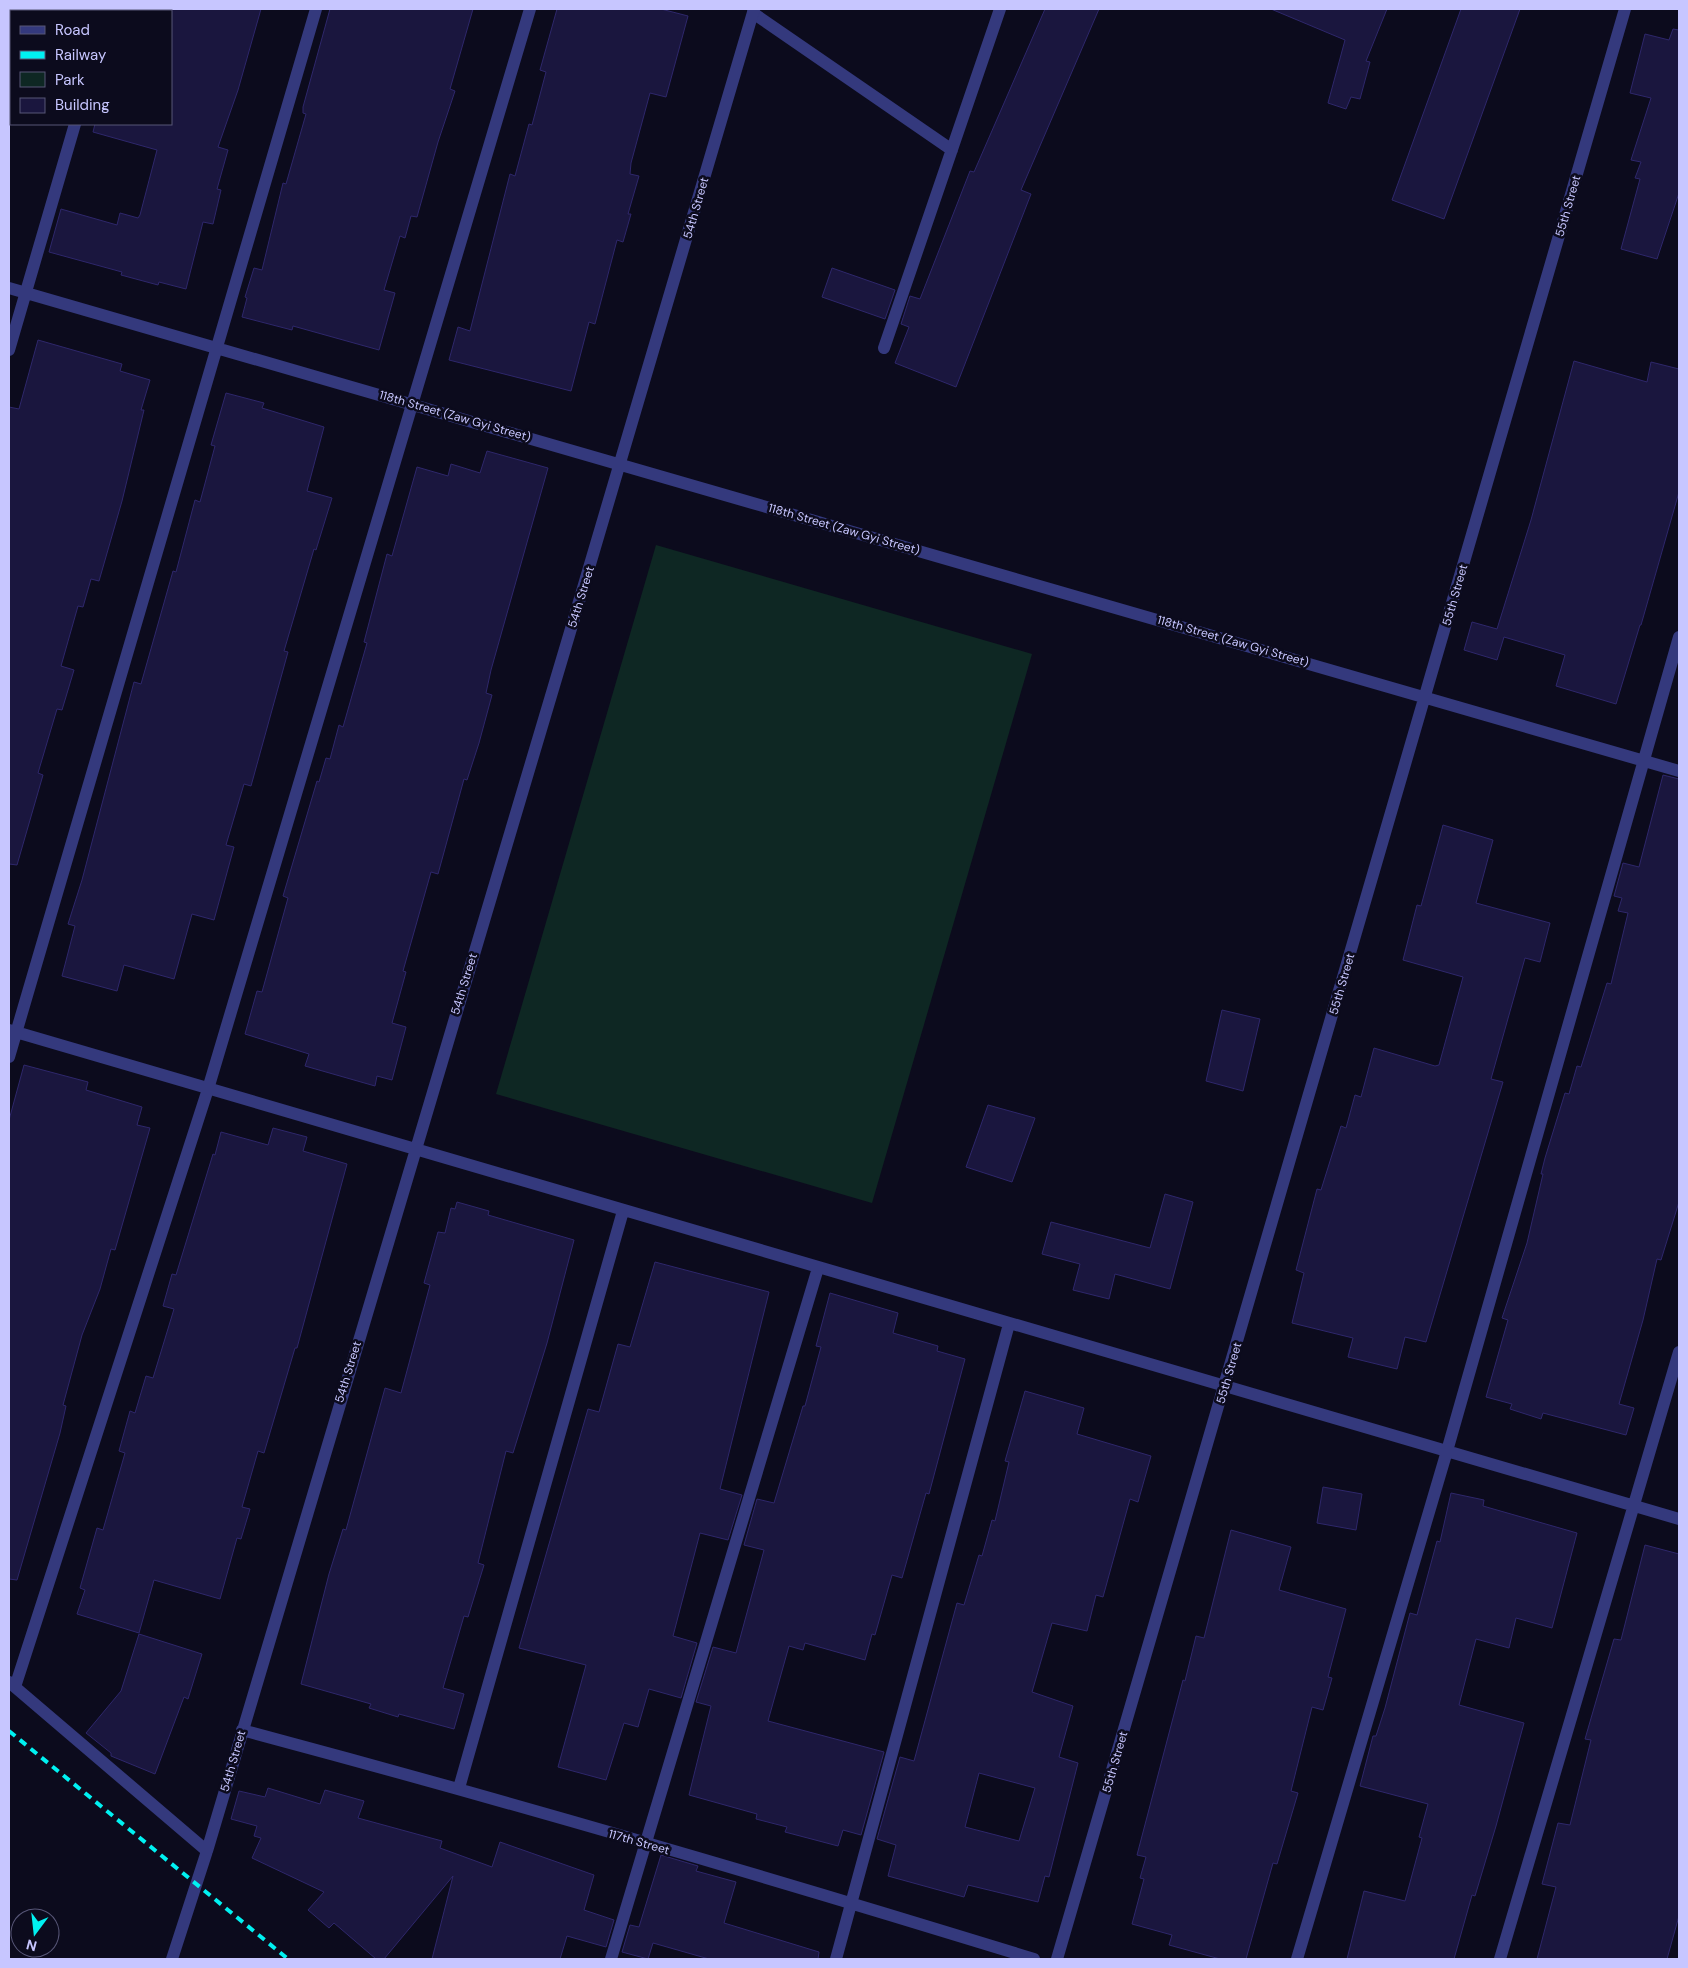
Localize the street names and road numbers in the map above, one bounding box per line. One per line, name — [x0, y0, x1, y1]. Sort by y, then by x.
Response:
street label: 55th Street — [1552, 173, 1585, 239]
street label: 54th Street — [680, 175, 713, 241]
street label: 118th Street (Zaw Gyi Street) — [377, 387, 533, 445]
street label: 118th Street (Zaw Gyi Street) — [766, 500, 922, 558]
street label: 55th Street — [1439, 562, 1472, 628]
street label: 54th Street — [564, 564, 598, 630]
street label: 118th Street (Zaw Gyi Street) — [1155, 612, 1311, 670]
street label: 54th Street — [447, 951, 481, 1017]
street label: 55th Street — [1326, 951, 1359, 1017]
street label: 54th Street — [331, 1339, 365, 1405]
street label: 55th Street — [1213, 1340, 1246, 1406]
street label: 54th Street — [217, 1728, 250, 1794]
street label: 55th Street — [1099, 1729, 1132, 1795]
street label: 117th Street — [607, 1826, 672, 1858]

